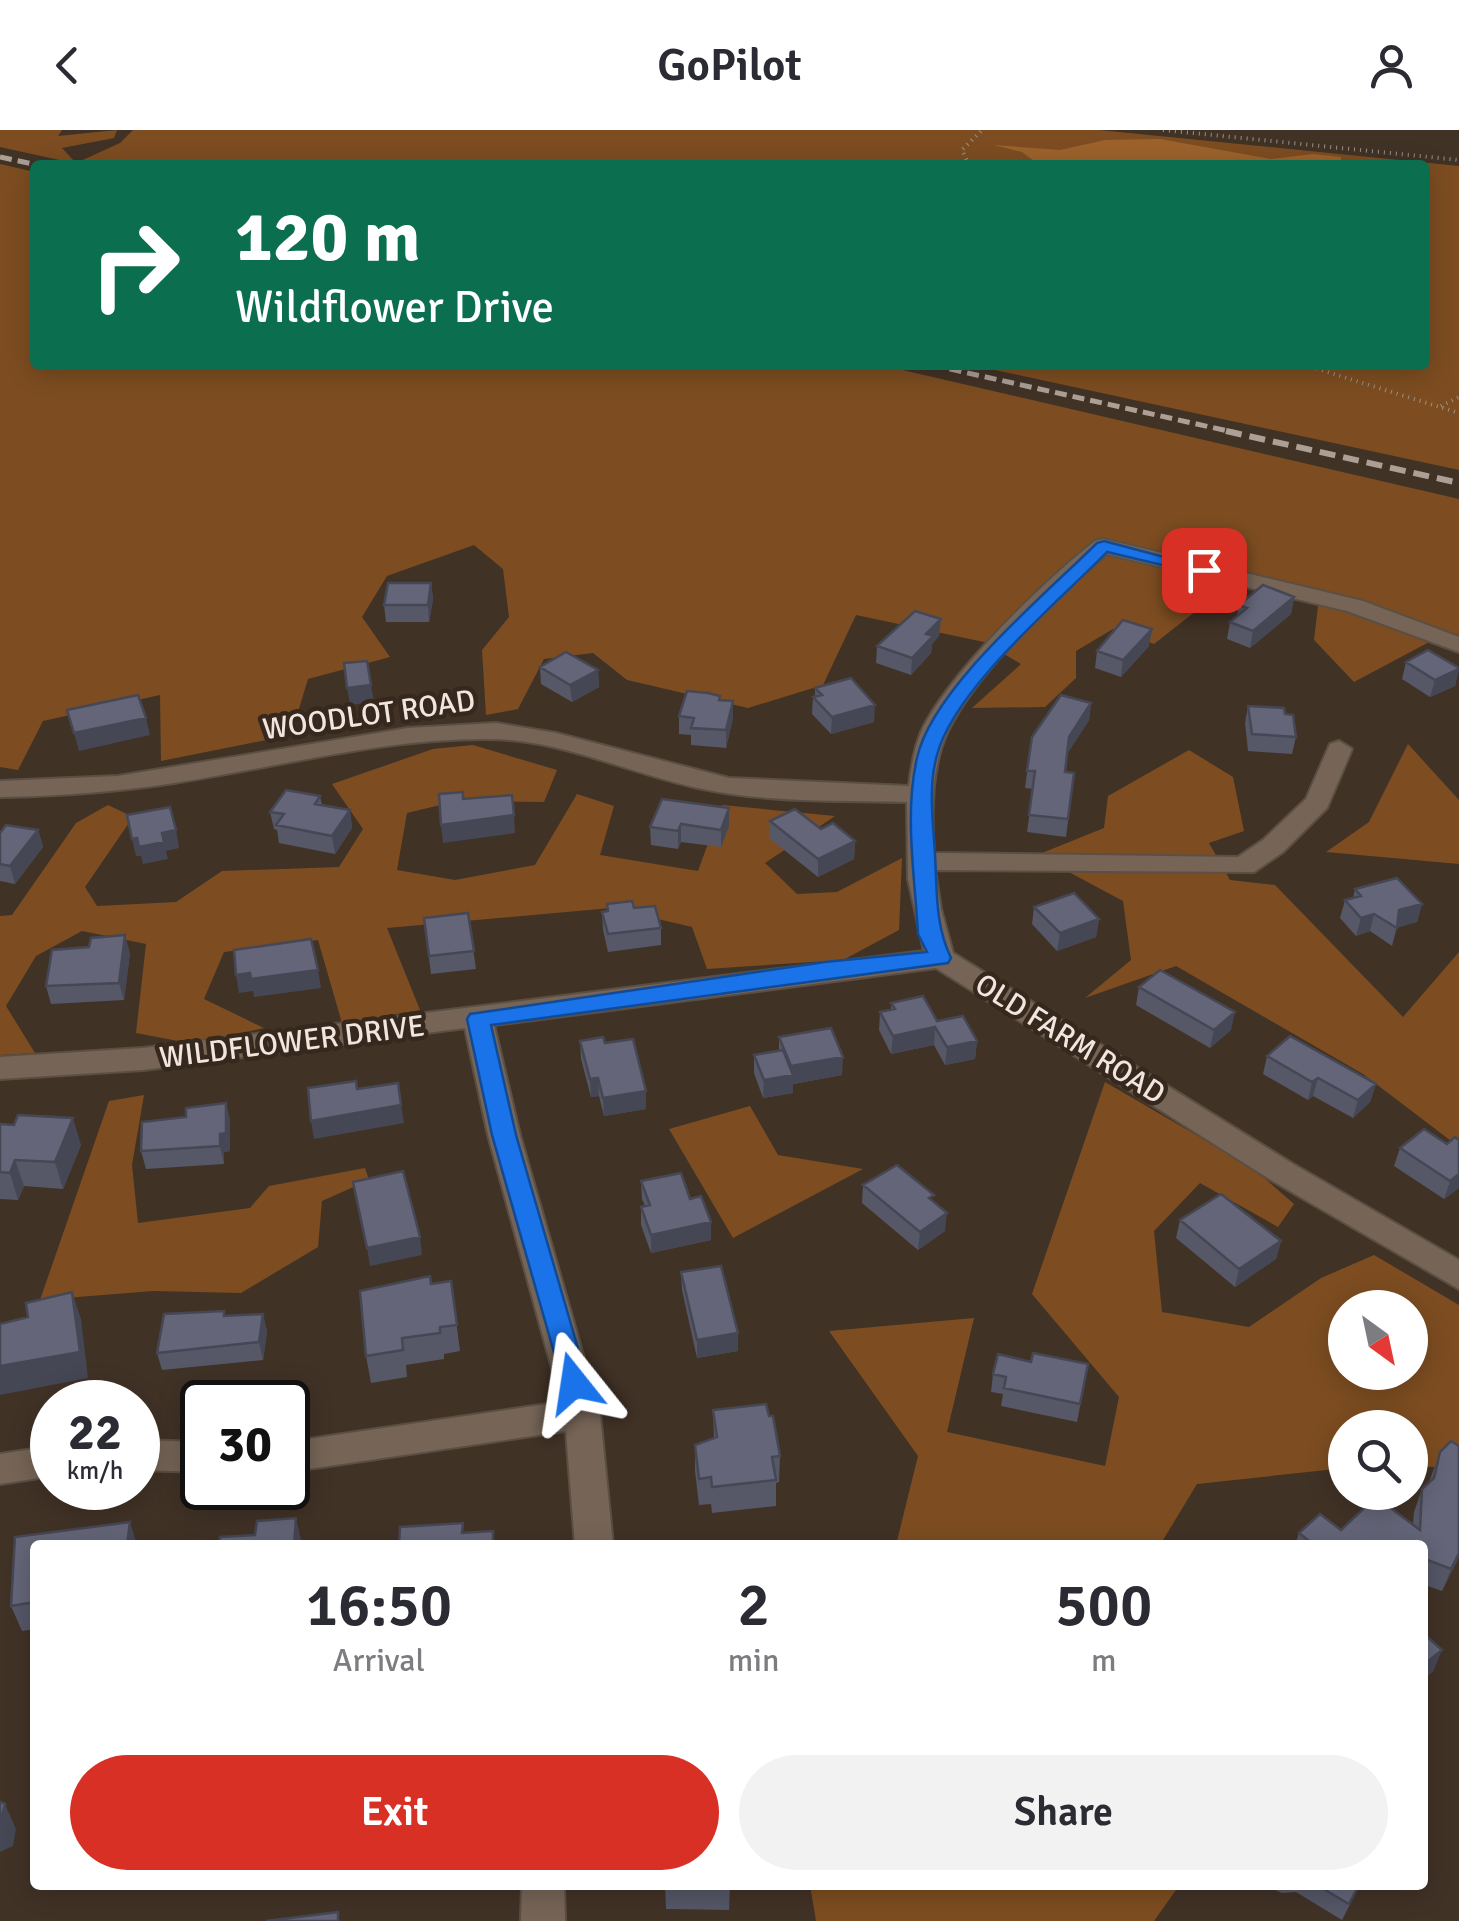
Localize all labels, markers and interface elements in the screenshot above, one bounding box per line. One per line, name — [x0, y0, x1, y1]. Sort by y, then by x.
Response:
icon: back — [40, 38, 95, 93]
text: GoPilot — [657, 38, 802, 93]
icon: person — [1364, 38, 1419, 93]
text: 120 m — [235, 194, 420, 280]
icon: right — [70, 200, 200, 330]
text: Wildflower Drive — [235, 280, 554, 335]
pin — [1162, 528, 1247, 613]
icon: arrive — [1177, 543, 1232, 598]
street label: WOODLOT ROAD — [260, 682, 478, 748]
street label: OLD FARM ROAD — [968, 966, 1172, 1112]
street label: WILDFLOWER DRIVE — [157, 1007, 427, 1077]
north arrow — [1328, 1290, 1428, 1390]
map controls — [1328, 1290, 1428, 1510]
position arrow — [522, 1331, 626, 1435]
speed limit sign: 30 — [180, 1380, 310, 1510]
text: 22 — [68, 1402, 122, 1464]
button: search — [1328, 1410, 1428, 1510]
text: km/h — [67, 1455, 123, 1486]
text: 16:50 — [306, 1569, 452, 1643]
text: 2 — [737, 1569, 770, 1643]
text: 500 — [1055, 1569, 1152, 1643]
text: Arrival — [333, 1641, 425, 1680]
text: min — [728, 1641, 779, 1680]
text: m — [1091, 1641, 1117, 1680]
button: Exit — [70, 1755, 719, 1870]
button: Share — [739, 1755, 1388, 1870]

